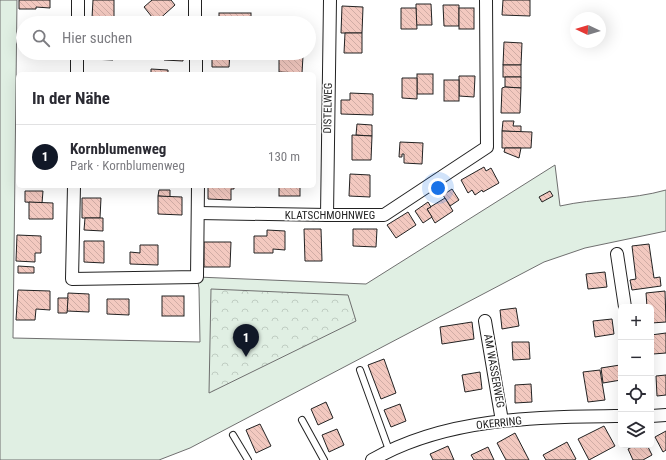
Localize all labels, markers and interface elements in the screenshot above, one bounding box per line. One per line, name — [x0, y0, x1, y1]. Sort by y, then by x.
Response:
north arrow — [570, 12, 606, 48]
search box — [16, 16, 316, 60]
icon: search — [30, 27, 52, 49]
text: Hier suchen — [62, 29, 132, 47]
street label: DISTELWEG — [321, 83, 335, 133]
text: In der Nähe — [32, 88, 110, 108]
text: Kornblumenweg — [70, 140, 166, 158]
text: 1 — [42, 149, 48, 164]
text: 130 m — [268, 149, 300, 164]
text: Park · Kornblumenweg — [70, 158, 185, 173]
your location — [428, 178, 448, 198]
street label: KLATSCHMOHNWEG — [285, 209, 375, 222]
map controls — [618, 304, 654, 448]
button: + — [618, 304, 654, 340]
pin: 1 — [233, 324, 259, 357]
street label: AM WASSERWEG — [481, 333, 507, 409]
button: − — [618, 340, 654, 376]
button: locate — [618, 376, 654, 412]
button: layers — [618, 412, 654, 448]
street label: OKERRING — [476, 414, 522, 432]

